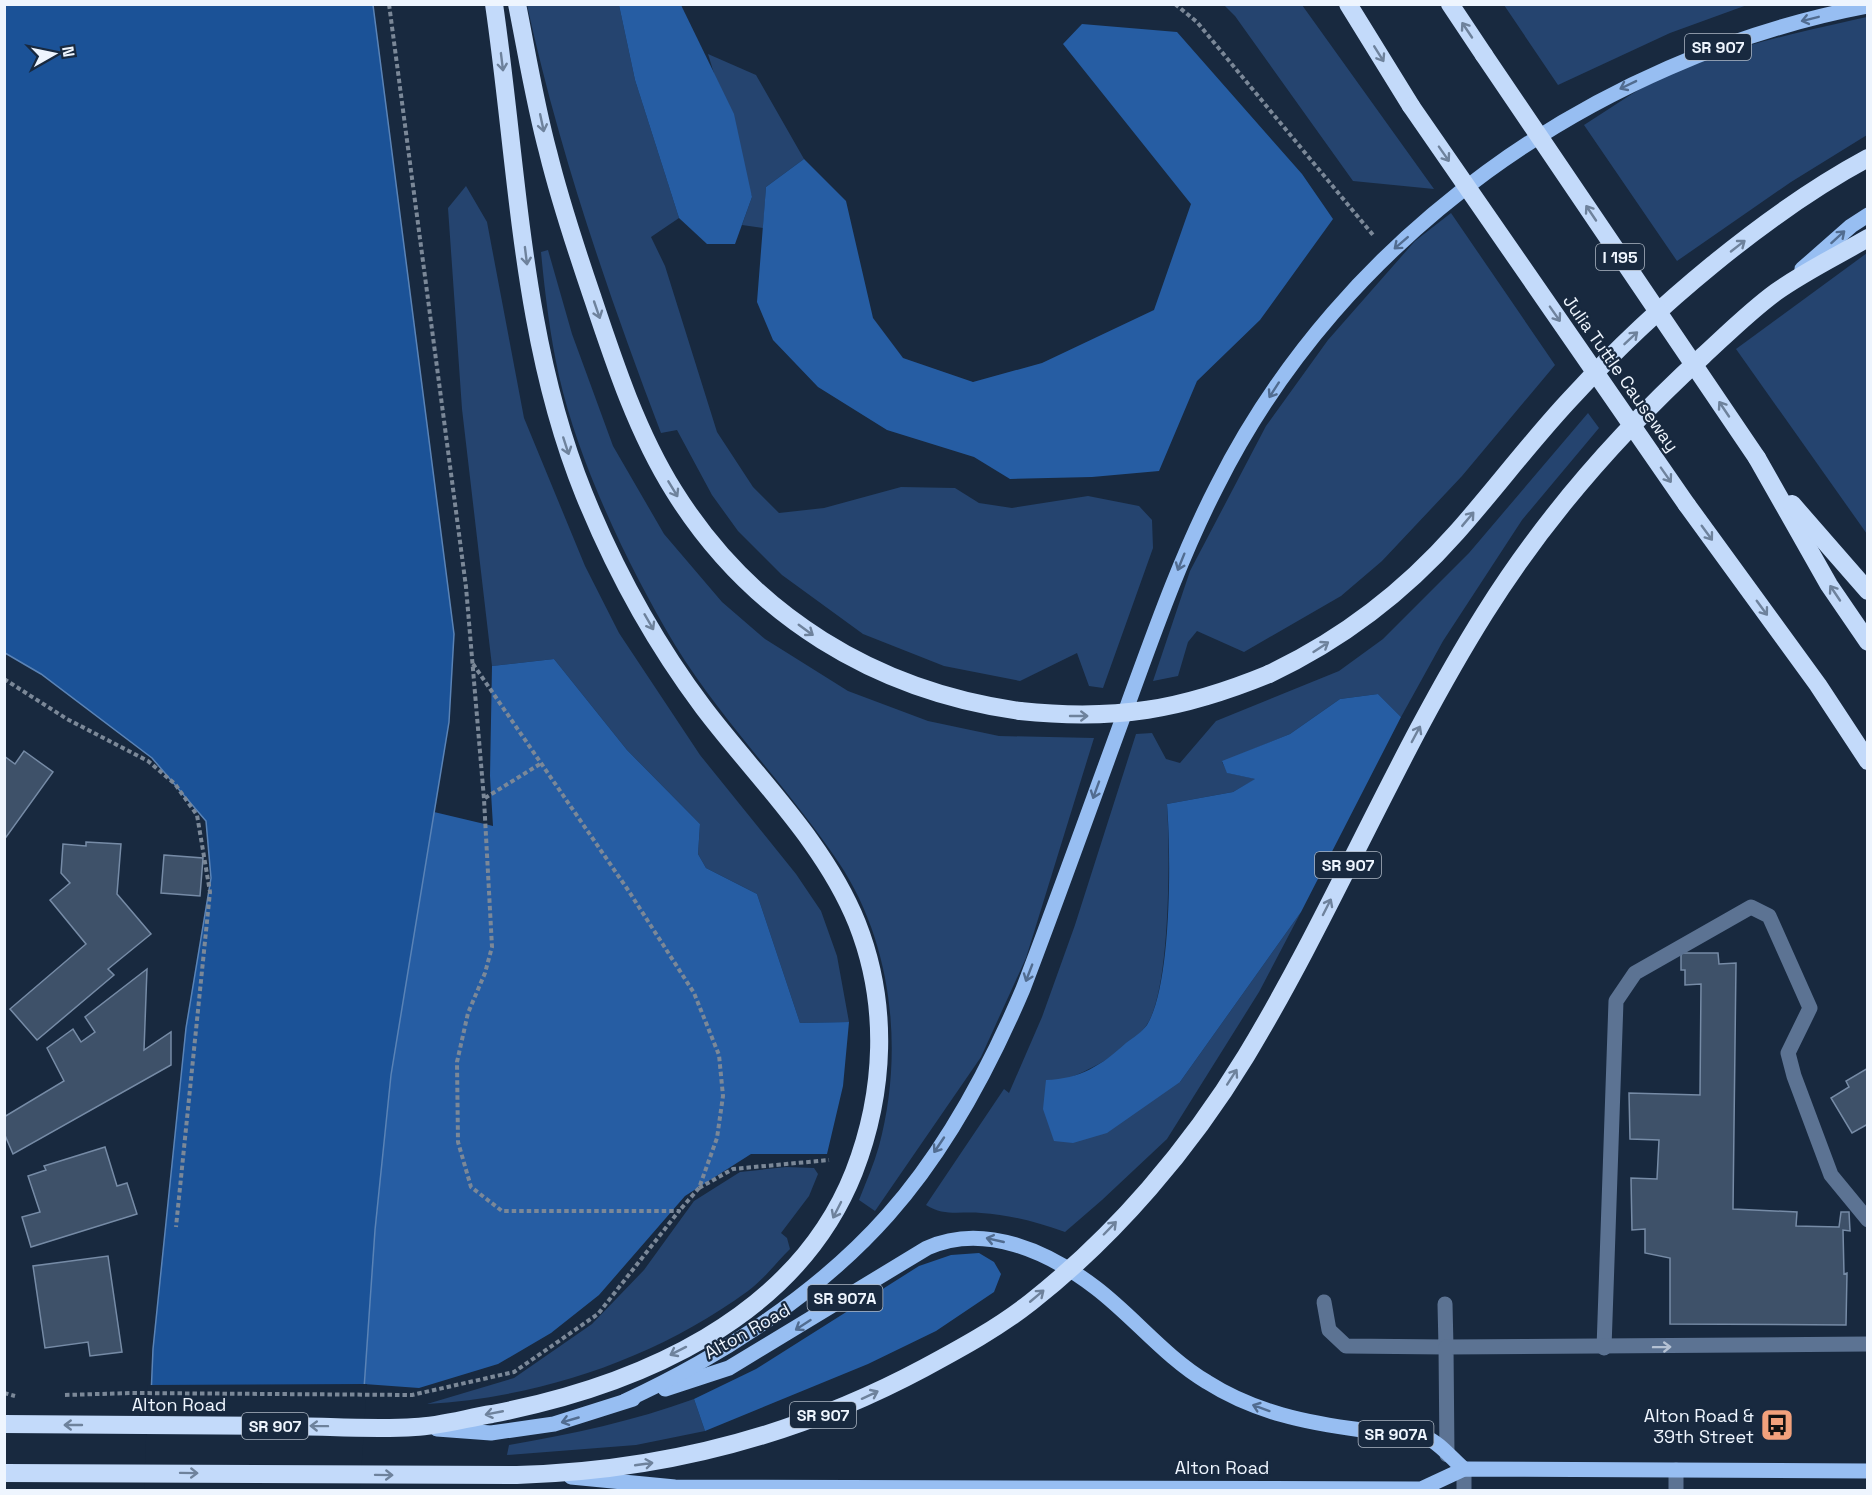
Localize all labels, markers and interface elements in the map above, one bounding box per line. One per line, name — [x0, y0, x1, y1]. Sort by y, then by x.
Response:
one-way arrow — [1801, 13, 1820, 25]
one-way arrow — [1461, 22, 1473, 39]
north arrow — [24, 24, 84, 84]
road number: SR 907 — [1685, 34, 1751, 60]
text: N — [57, 45, 80, 59]
one-way arrow — [1373, 45, 1385, 62]
one-way arrow — [496, 52, 507, 72]
one-way arrow — [1619, 80, 1637, 91]
one-way arrow — [536, 114, 548, 133]
one-way arrow — [1438, 145, 1450, 162]
one-way arrow — [1585, 205, 1597, 222]
one-way arrow — [1830, 230, 1845, 244]
one-way arrow — [1393, 237, 1409, 250]
one-way arrow — [1729, 240, 1745, 253]
road number: I 195 — [1596, 244, 1644, 270]
one-way arrow — [521, 245, 532, 265]
street label: Julia Tuttle Causeway — [1558, 290, 1684, 456]
one-way arrow — [592, 300, 603, 319]
one-way arrow — [1549, 306, 1561, 322]
one-way arrow — [1624, 330, 1639, 345]
one-way arrow — [1268, 382, 1280, 398]
one-way arrow — [1718, 402, 1730, 418]
one-way arrow — [562, 436, 573, 455]
one-way arrow — [1660, 466, 1672, 482]
one-way arrow — [668, 480, 680, 497]
one-way arrow — [1461, 511, 1474, 527]
one-way arrow — [1701, 524, 1713, 540]
one-way arrow — [1175, 552, 1186, 570]
one-way arrow — [1829, 586, 1841, 602]
one-way arrow — [1756, 600, 1768, 616]
one-way arrow — [643, 613, 655, 630]
one-way arrow — [798, 624, 814, 636]
one-way arrow — [1312, 640, 1329, 652]
one-way arrow — [1068, 710, 1088, 721]
one-way arrow — [1411, 725, 1422, 743]
one-way arrow — [1090, 780, 1101, 799]
road number: SR 907 — [1315, 852, 1381, 878]
one-way arrow — [1321, 899, 1333, 916]
one-way arrow — [1023, 963, 1034, 982]
one-way arrow — [1226, 1069, 1239, 1086]
one-way arrow — [933, 1137, 946, 1154]
one-way arrow — [831, 1200, 842, 1218]
one-way arrow — [1102, 1221, 1117, 1236]
one-way arrow — [986, 1234, 1005, 1245]
road number: SR 907A — [808, 1285, 882, 1311]
one-way arrow — [1029, 1290, 1045, 1303]
street label: Alton Road — [700, 1298, 794, 1364]
one-way arrow — [795, 1319, 812, 1331]
one-way arrow — [1652, 1341, 1672, 1353]
one-way arrow — [670, 1346, 688, 1357]
one-way arrow — [861, 1389, 879, 1401]
street label: Alton Road — [132, 1393, 226, 1416]
road number: SR 907 — [790, 1402, 856, 1428]
one-way arrow — [1252, 1402, 1271, 1413]
place label: Alton Road & 39th Street — [1644, 1404, 1754, 1448]
bus stop icon: Alton Road & 39th Street — [1759, 1407, 1795, 1443]
one-way arrow — [485, 1408, 505, 1419]
road number: SR 907 — [242, 1413, 308, 1439]
one-way arrow — [561, 1415, 580, 1426]
one-way arrow — [63, 1419, 83, 1431]
one-way arrow — [309, 1420, 329, 1432]
road number: SR 907A — [1358, 1421, 1434, 1447]
street label: Alton Road — [1175, 1456, 1269, 1479]
one-way arrow — [634, 1459, 654, 1470]
one-way arrow — [178, 1467, 198, 1479]
one-way arrow — [373, 1470, 393, 1481]

